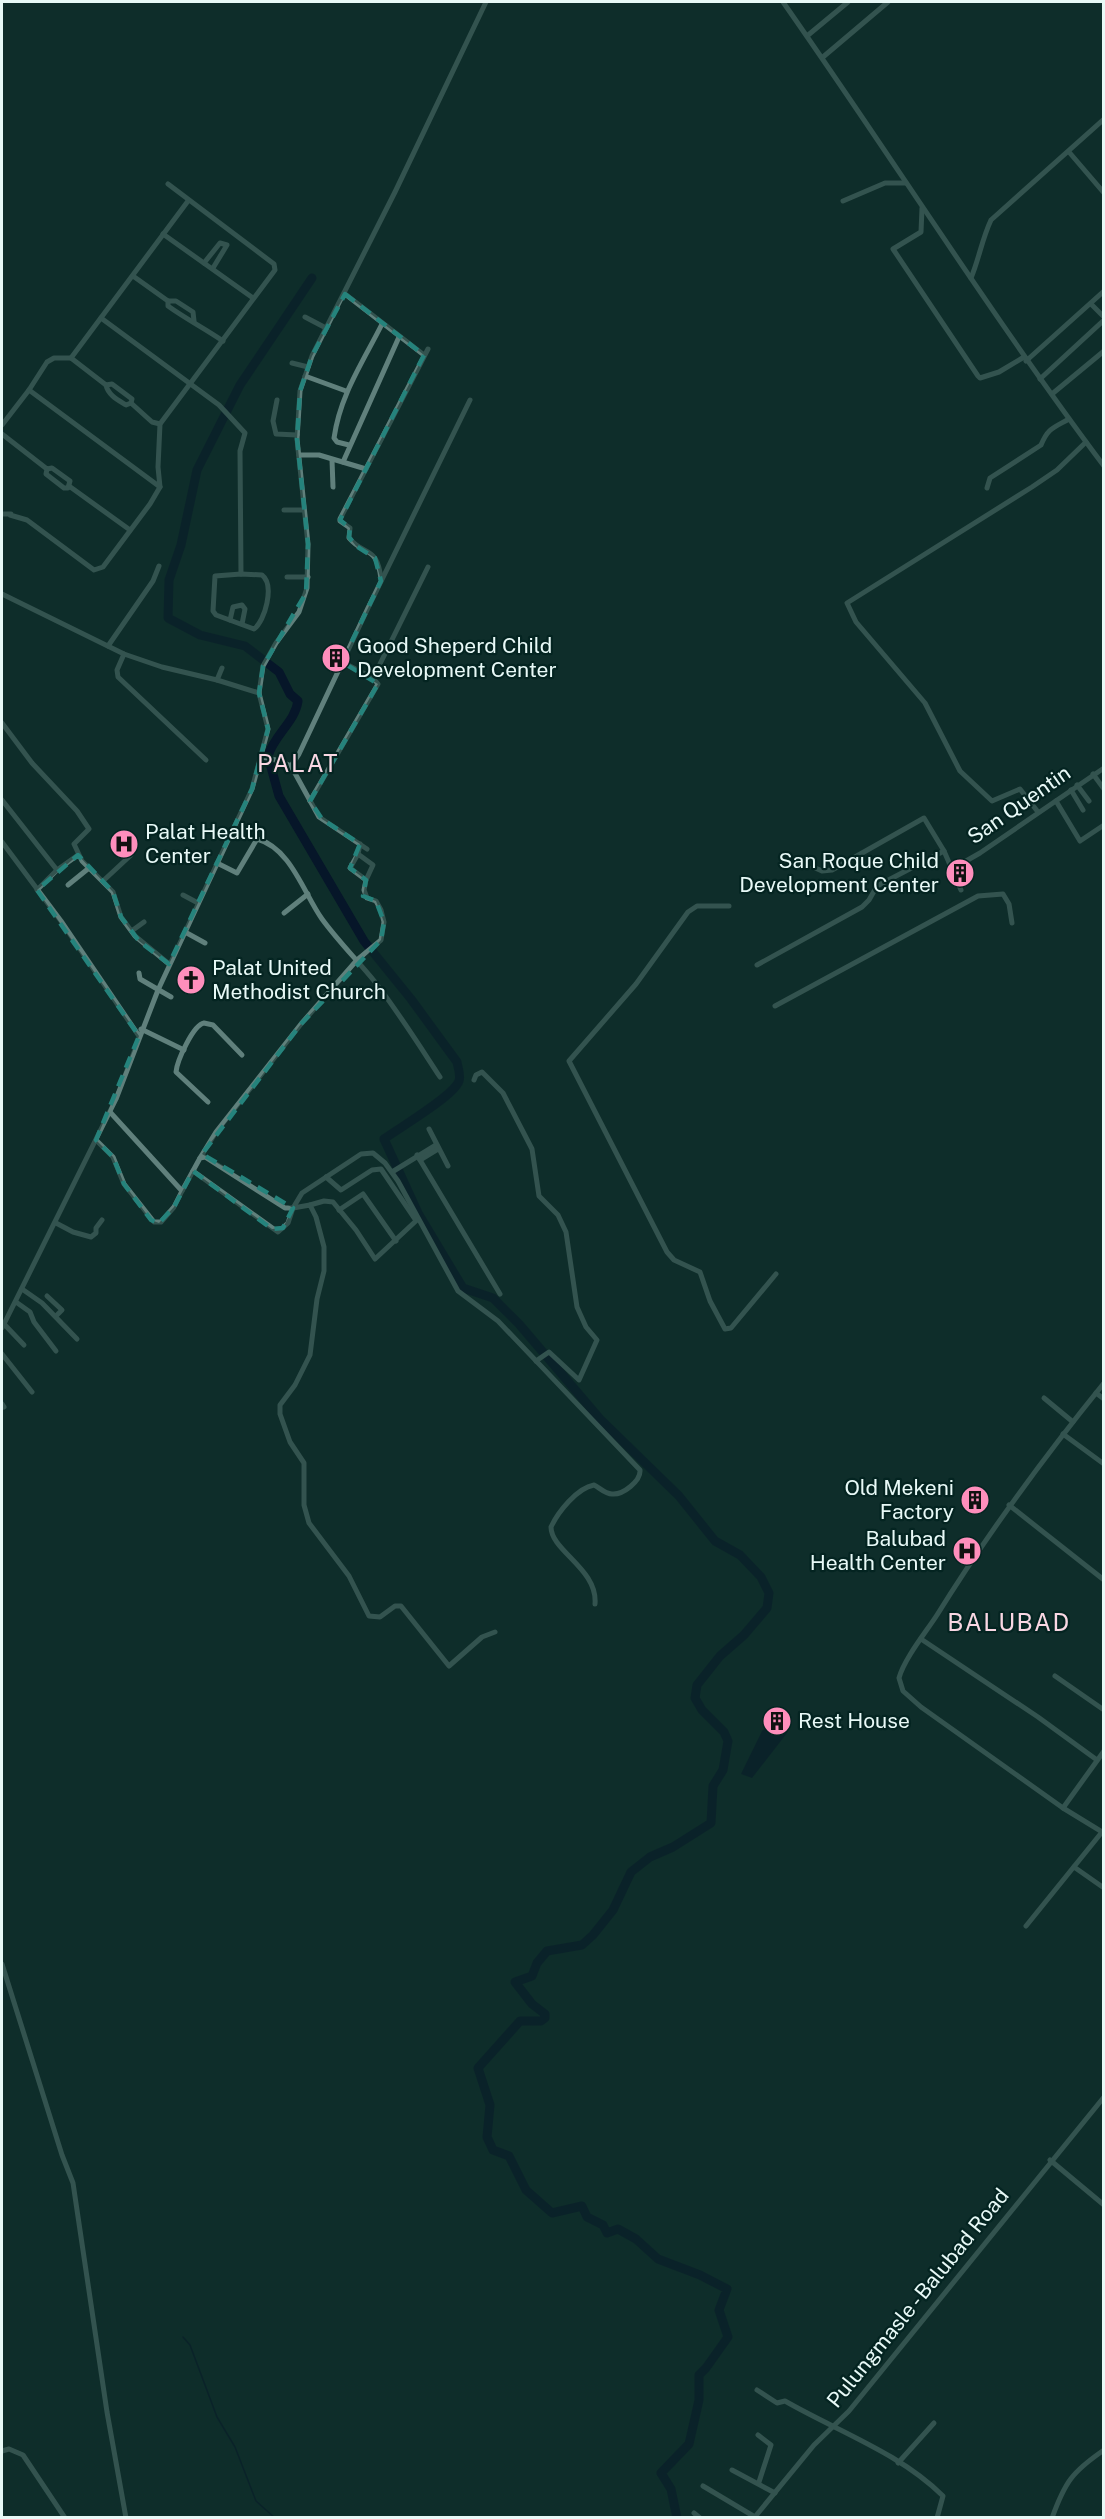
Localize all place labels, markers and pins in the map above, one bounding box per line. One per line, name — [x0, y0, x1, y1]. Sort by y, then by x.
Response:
place label: Good Sheperd Child Development Center — [357, 633, 557, 682]
building icon: Good Sheperd Child Development Center — [320, 642, 352, 674]
place label: Palat Health Center — [145, 819, 266, 868]
hospital icon: Palat Health Center — [108, 828, 140, 860]
place label: San Roque Child Development Center — [739, 848, 939, 897]
building icon: San Roque Child Development Center — [944, 857, 976, 889]
place label: Palat United Methodist Church — [212, 955, 386, 1004]
church icon: Palat United Methodist Church — [175, 964, 207, 996]
place label: Old Mekeni Factory — [844, 1475, 954, 1524]
building icon: Old Mekeni Factory — [959, 1484, 991, 1516]
place label: Balubad Health Center — [810, 1526, 946, 1575]
hospital icon: Balubad Health Center — [951, 1535, 983, 1567]
building icon: Rest House — [761, 1705, 793, 1737]
place label: Rest House — [798, 1708, 910, 1733]

